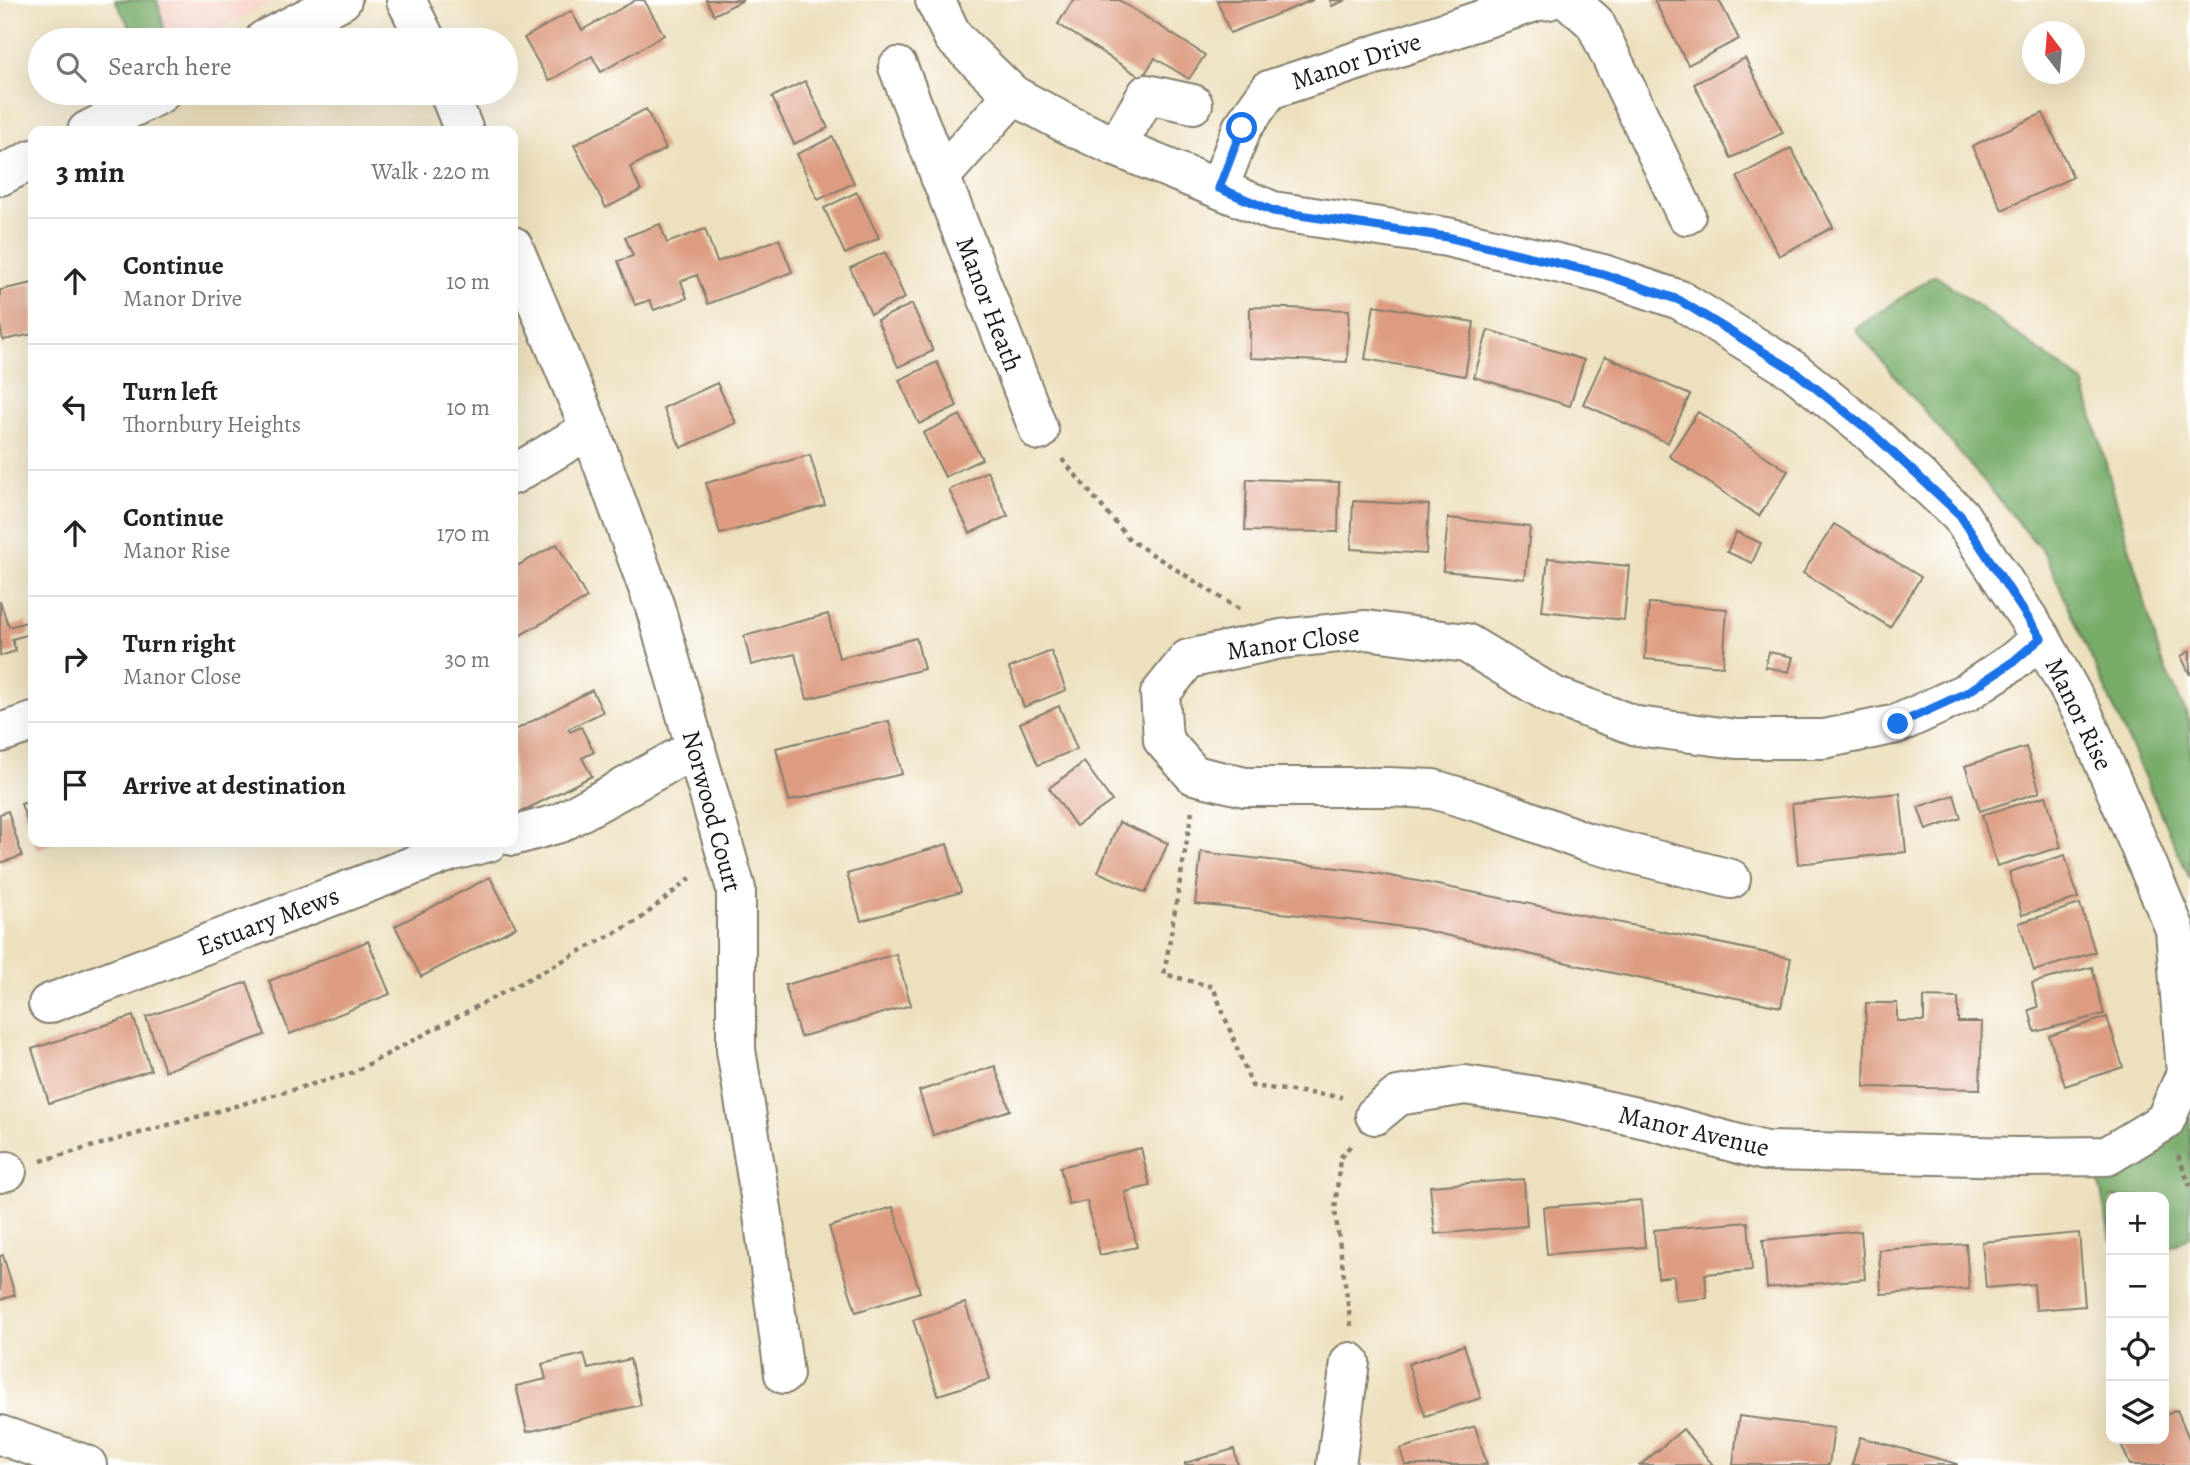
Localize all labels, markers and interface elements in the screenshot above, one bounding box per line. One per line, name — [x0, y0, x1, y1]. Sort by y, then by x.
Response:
north arrow — [2022, 21, 2085, 84]
street label: Manor Drive — [1287, 24, 1425, 98]
search box — [28, 28, 518, 105]
icon: search — [52, 48, 90, 86]
text: Search here — [108, 49, 232, 84]
route start — [1226, 112, 1257, 143]
text: 3 min — [56, 152, 125, 192]
text: Walk · 220 m — [371, 156, 490, 187]
street label: Manor Heath — [947, 232, 1031, 376]
text: Continue — [123, 248, 224, 283]
icon: ahead — [56, 262, 94, 300]
text: 10 m — [446, 266, 490, 297]
text: Manor Drive — [123, 283, 242, 314]
text: Turn left — [123, 374, 218, 409]
icon: left — [56, 388, 94, 426]
text: 10 m — [446, 392, 490, 423]
text: Thornbury Heights — [123, 409, 301, 440]
text: Continue — [123, 500, 224, 535]
icon: ahead — [56, 514, 94, 552]
text: 170 m — [437, 518, 490, 549]
text: Manor Rise — [123, 535, 230, 566]
street label: Manor Close — [1224, 615, 1362, 669]
text: Turn right — [123, 626, 236, 661]
icon: right — [56, 640, 94, 678]
text: 30 m — [444, 644, 490, 675]
street label: Manor Rise — [2037, 652, 2121, 776]
text: Manor Close — [123, 661, 241, 692]
route end — [1882, 708, 1913, 739]
street label: Norwood Court — [674, 726, 750, 896]
icon: arrive — [56, 766, 94, 804]
text: Arrive at destination — [123, 768, 346, 803]
street label: Estuary Mews — [192, 878, 344, 964]
street label: Manor Avenue — [1615, 1097, 1773, 1165]
map controls — [2106, 1192, 2169, 1444]
button: + — [2106, 1192, 2169, 1255]
button: − — [2106, 1255, 2169, 1318]
button: locate — [2106, 1318, 2169, 1381]
button: layers — [2106, 1381, 2169, 1444]

